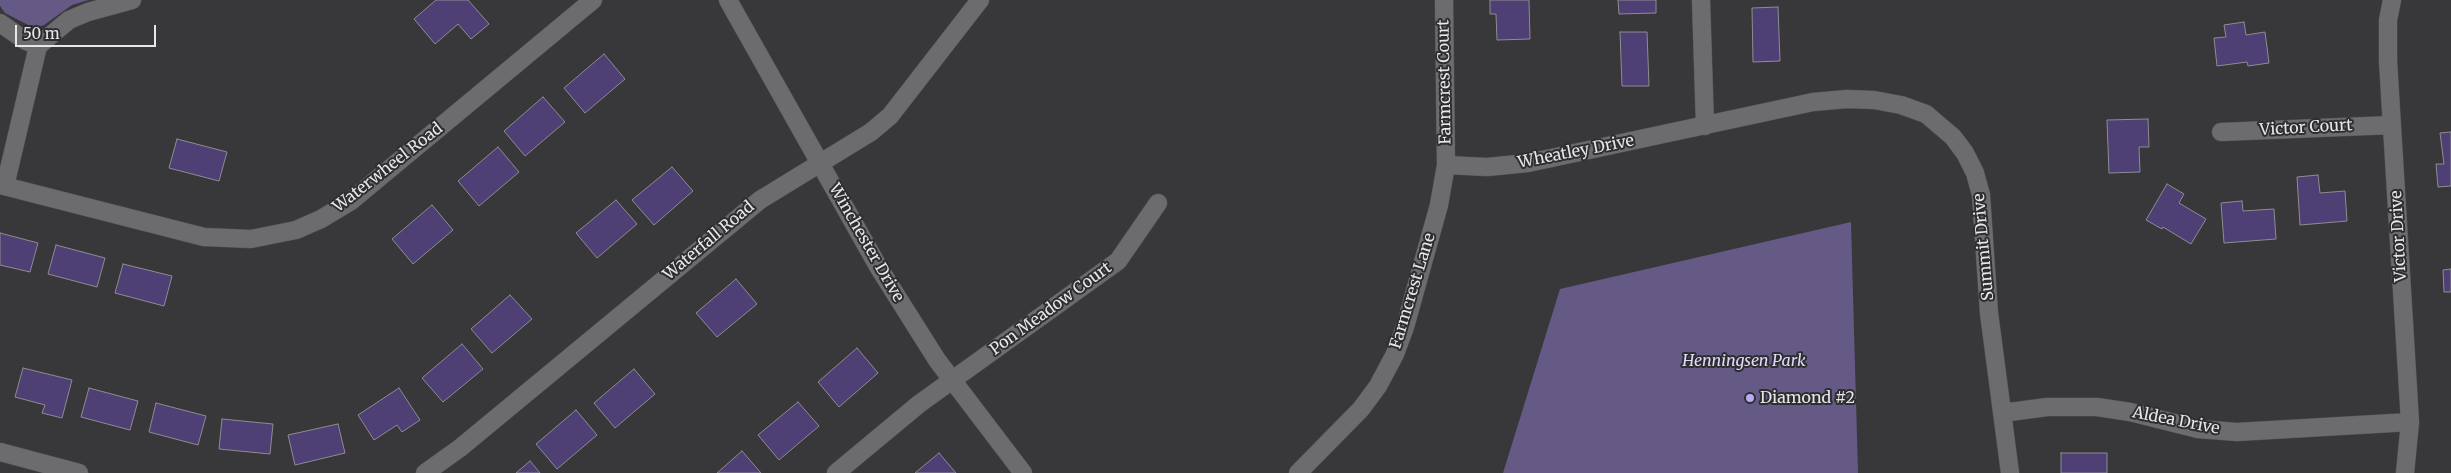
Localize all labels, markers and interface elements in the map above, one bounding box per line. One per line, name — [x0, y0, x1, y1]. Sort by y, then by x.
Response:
scale bar — [18, 15, 159, 47]
street label: Farmcrest Court — [1434, 19, 1456, 145]
text: 50 m — [23, 24, 60, 43]
street label: Victor Court — [2259, 116, 2353, 140]
street label: Waterwheel Road — [329, 119, 447, 217]
street label: Wheatley Drive — [1516, 131, 1636, 173]
street label: Winchester Drive — [824, 181, 908, 305]
street label: Victor Drive — [2387, 190, 2411, 282]
street label: Summit Drive — [1970, 193, 1998, 301]
street label: Waterfall Road — [660, 197, 758, 285]
street label: Farmcrest Lane — [1386, 231, 1440, 351]
street label: Pon Meadow Court — [986, 258, 1116, 360]
park label: Henningsen Park — [1682, 351, 1806, 371]
place label: Diamond #2 — [1760, 388, 1855, 408]
marker: Diamond #2 — [1744, 392, 1756, 404]
street label: Aldea Drive — [2131, 403, 2221, 439]

